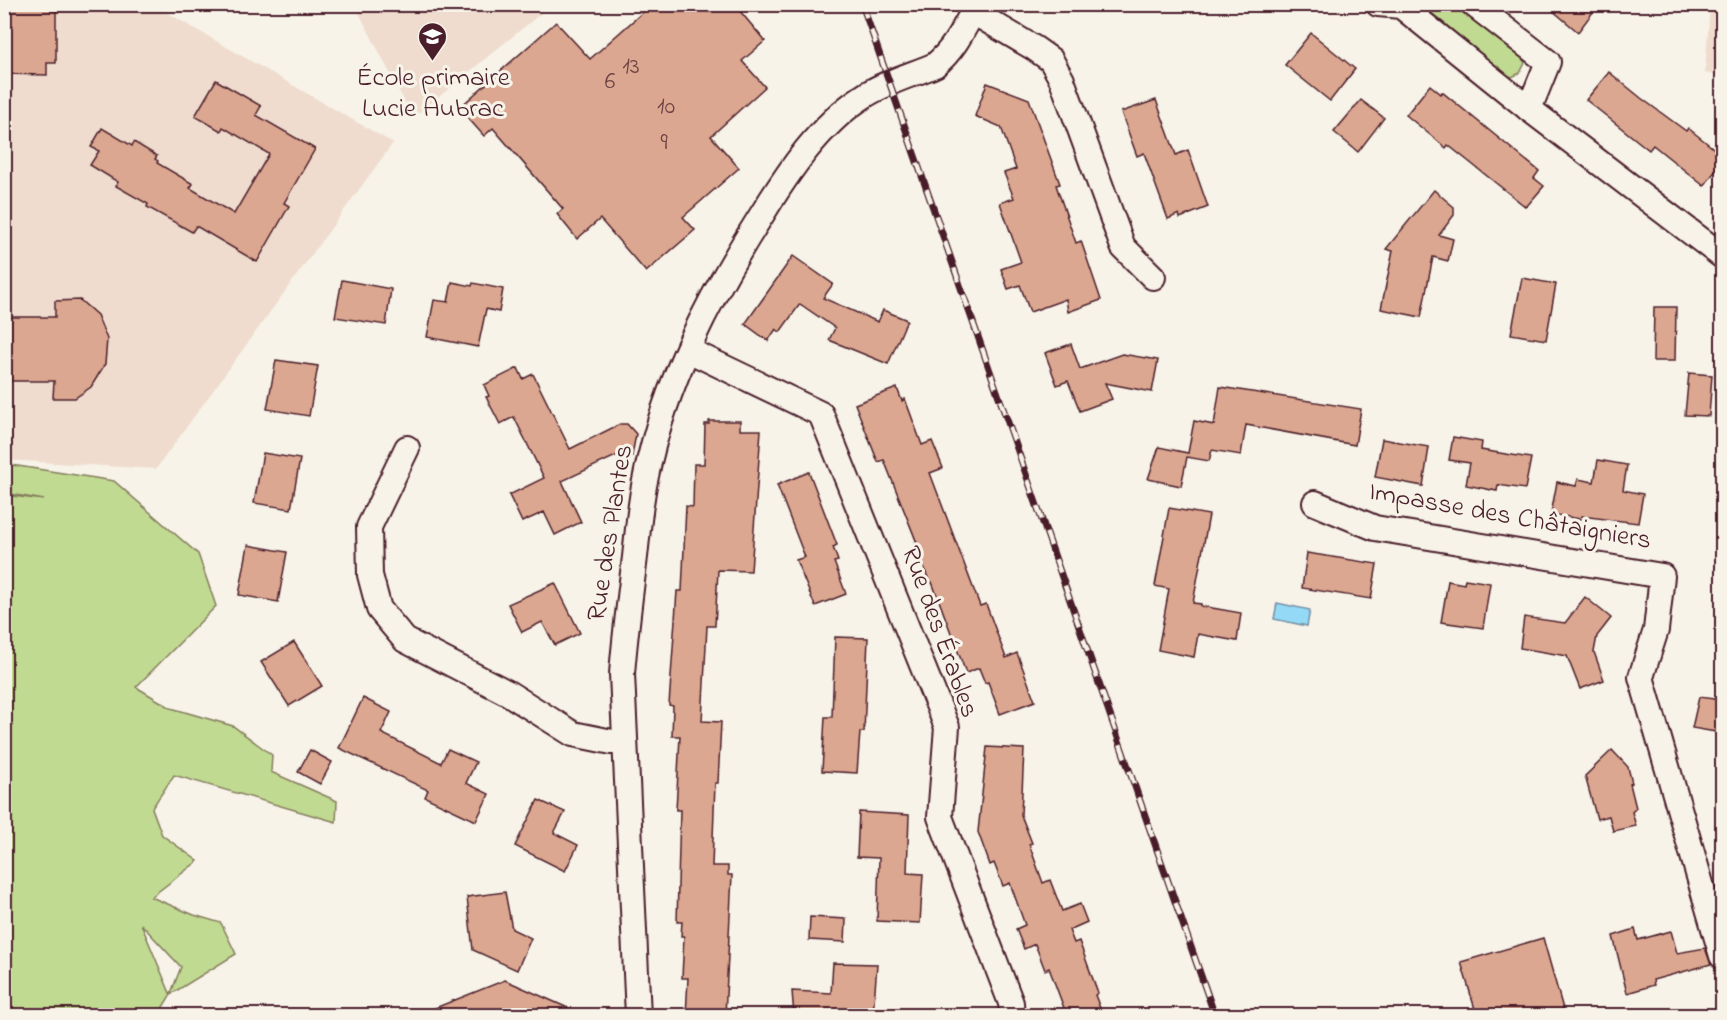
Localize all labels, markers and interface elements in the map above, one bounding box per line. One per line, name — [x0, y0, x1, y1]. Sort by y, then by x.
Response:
school or university icon: École primaire Lucie Aubrac — [417, 20, 449, 62]
house number: 13 — [622, 50, 640, 85]
place label: École primaire Lucie Aubrac — [356, 59, 511, 129]
house number: 6 — [605, 65, 616, 100]
house number: 10 — [657, 90, 675, 125]
house number: 9 — [660, 126, 668, 161]
street label: Rue des Plantes — [578, 442, 644, 624]
street label: Impasse des Châtaigniers — [1366, 473, 1654, 561]
street label: Rue des Érables — [890, 541, 988, 723]

